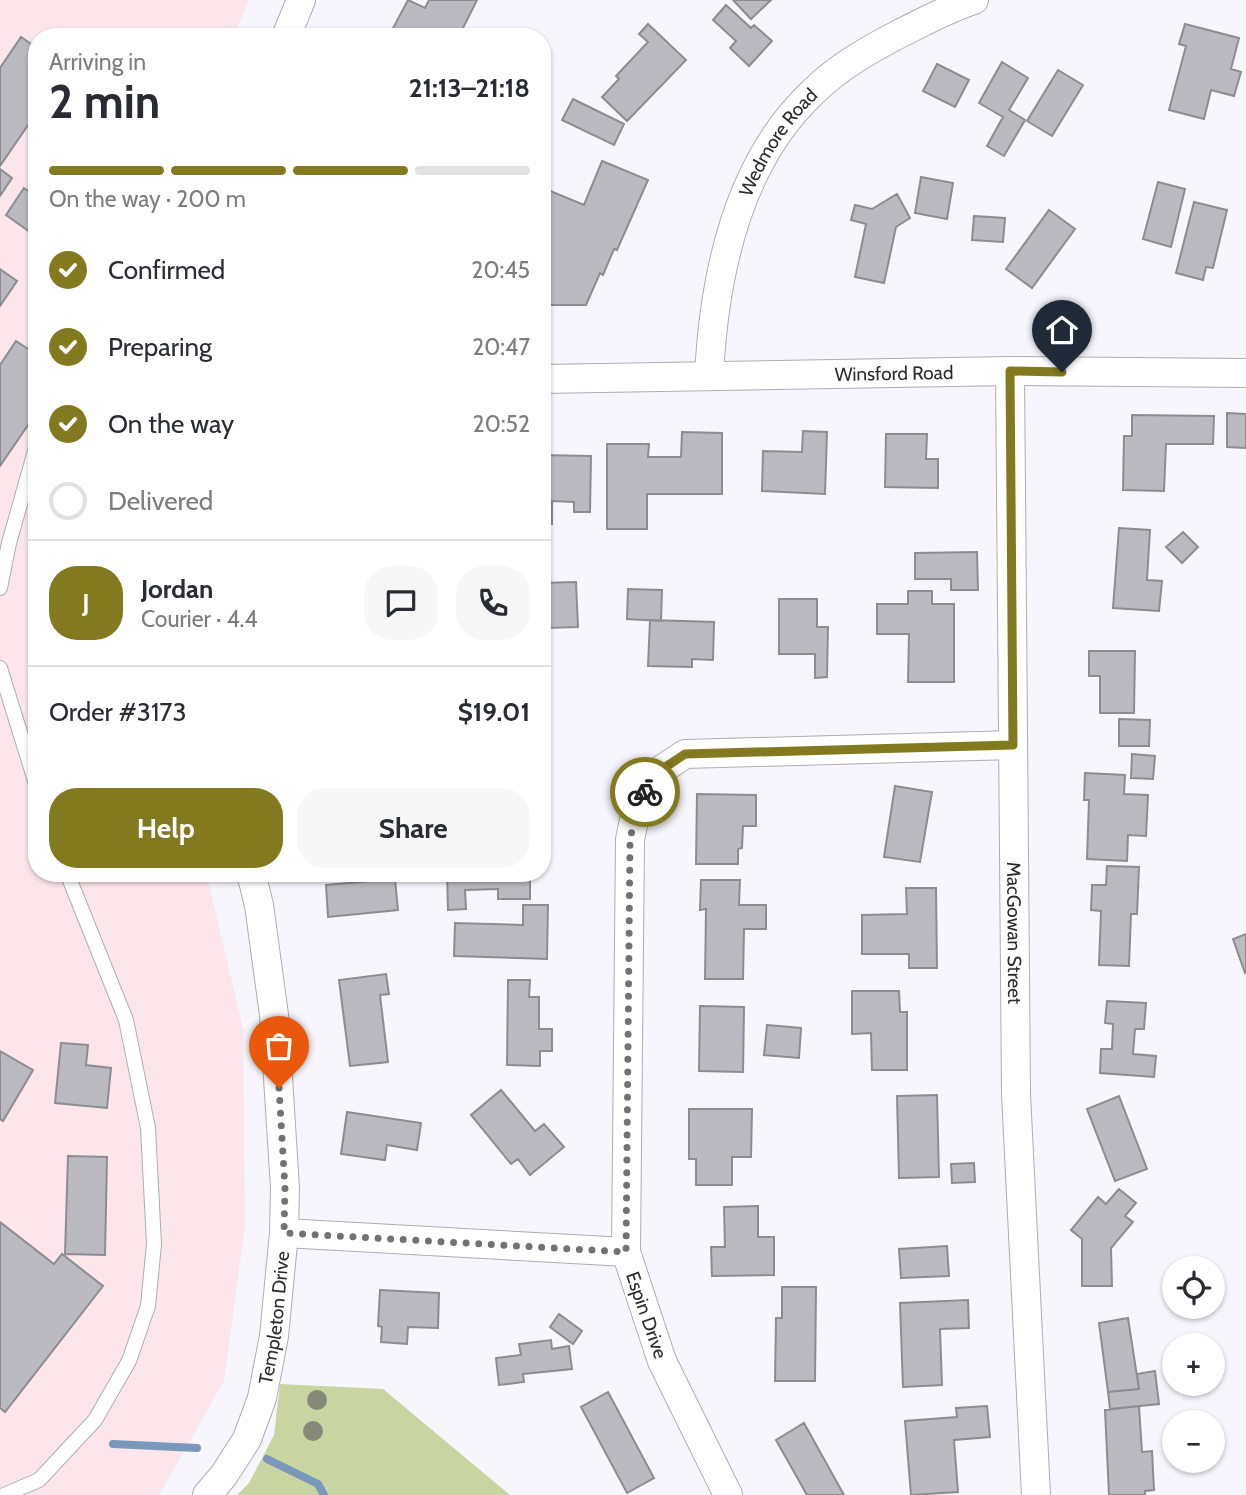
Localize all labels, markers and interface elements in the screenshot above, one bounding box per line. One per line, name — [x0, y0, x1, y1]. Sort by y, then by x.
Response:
text: Arriving in — [49, 48, 146, 76]
text: 21:13–21:18 — [409, 72, 530, 104]
text: 2 min — [49, 74, 160, 130]
street label: Wedmore Road — [734, 83, 822, 200]
text: On the way · 200 m — [49, 185, 246, 213]
icon: check — [49, 251, 87, 289]
text: Confirmed — [108, 254, 225, 286]
text: 20:45 — [471, 256, 530, 284]
pin — [1032, 300, 1092, 372]
icon: home — [1043, 311, 1081, 349]
icon: check — [49, 328, 87, 366]
text: Preparing — [108, 331, 212, 363]
text: 20:47 — [472, 333, 530, 361]
street label: Winsford Road — [834, 361, 954, 386]
icon: check — [49, 405, 87, 443]
text: On the way — [108, 408, 234, 440]
text: 20:52 — [473, 410, 530, 438]
text: Delivered — [108, 485, 213, 517]
button: chat — [364, 566, 438, 640]
button: phone — [456, 566, 530, 640]
text: Jordan — [141, 573, 213, 605]
text: J — [82, 587, 90, 619]
text: Courier · 4.4 — [141, 605, 258, 633]
text: Order #3173 — [49, 696, 187, 728]
text: $19.01 — [458, 696, 530, 728]
courier — [610, 757, 680, 827]
icon: bike — [626, 773, 664, 811]
button: Help — [49, 788, 283, 868]
button: Share — [297, 788, 530, 868]
street label: MacGowan Street — [1002, 862, 1026, 1005]
pin — [249, 1016, 309, 1088]
icon: bag — [260, 1027, 298, 1065]
street label: Templeton Drive — [254, 1250, 294, 1386]
map controls — [1162, 1256, 1225, 1473]
button: locate — [1162, 1256, 1225, 1319]
street label: Espin Drive — [621, 1269, 672, 1362]
button: + — [1162, 1333, 1225, 1396]
button: − — [1162, 1410, 1225, 1473]

